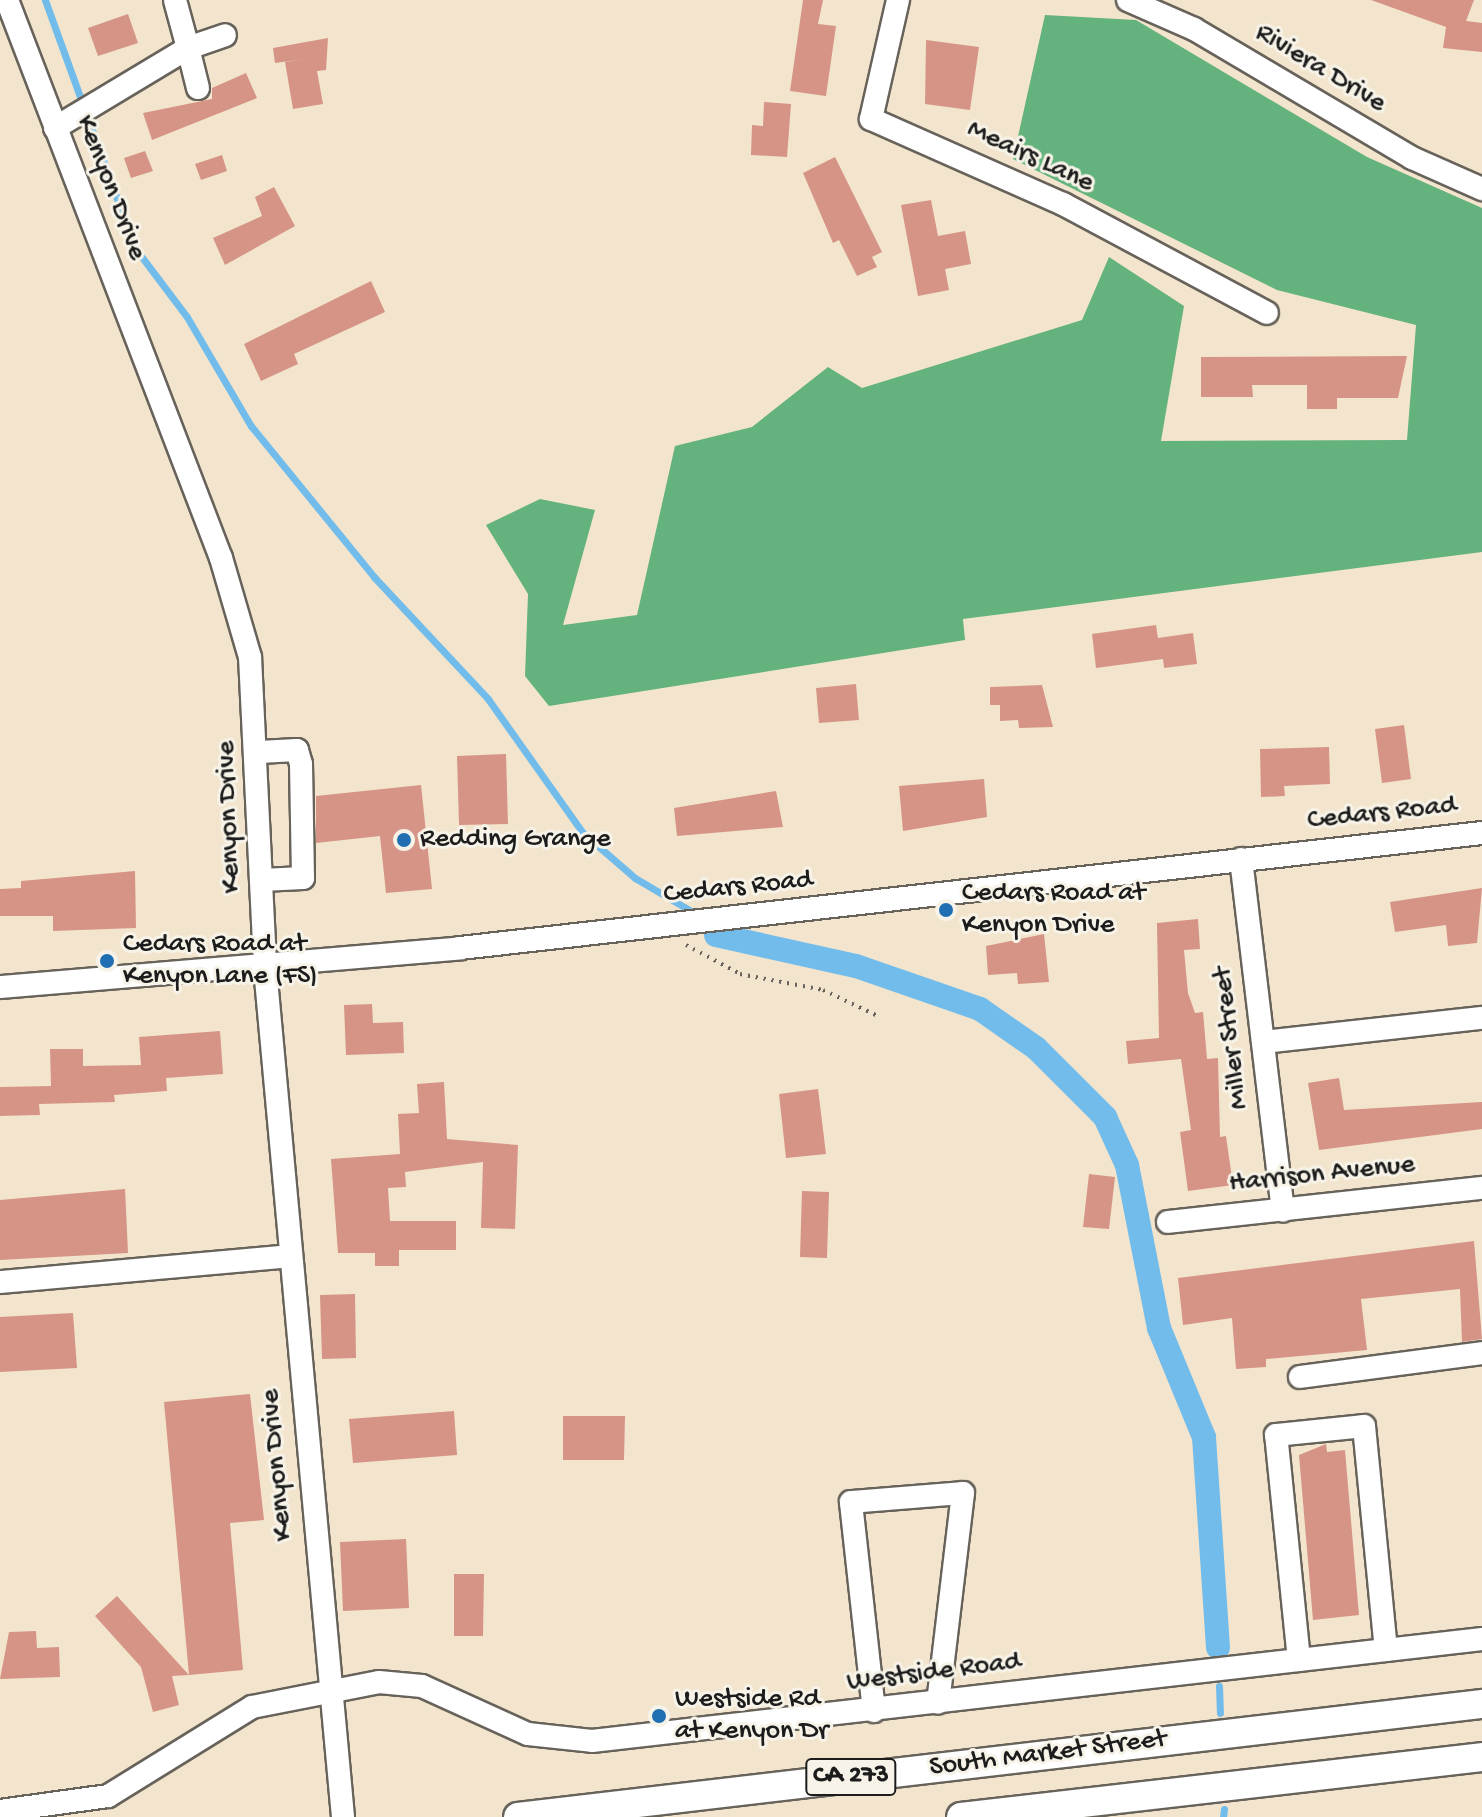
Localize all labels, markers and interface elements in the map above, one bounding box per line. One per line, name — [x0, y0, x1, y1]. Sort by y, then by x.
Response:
street label: Riviera Drive — [1248, 17, 1392, 121]
street label: Kenyon Drive — [67, 111, 153, 265]
street label: Meairs Lane — [961, 113, 1099, 201]
street label: Kenyon Drive — [211, 740, 249, 894]
street label: Cedars Road — [1306, 789, 1458, 839]
place label: Redding Grange — [420, 823, 611, 857]
marker: Redding Grange — [395, 831, 413, 849]
street label: Cedars Road — [662, 863, 814, 913]
place label: Cedars Road at Kenyon Drive — [962, 877, 1145, 943]
marker: Cedars Road at Kenyon Drive — [937, 901, 955, 919]
place label: Cedars Road at Kenyon Lane (FS) — [123, 928, 318, 994]
marker: Cedars Road at Kenyon Lane (FS) — [98, 952, 116, 970]
street label: Miller Street — [1207, 965, 1257, 1111]
street label: Harrison Avenue — [1228, 1149, 1416, 1201]
street label: Kenyon Drive — [255, 1388, 301, 1542]
street label: Westside Road — [845, 1646, 1023, 1700]
place label: Westside Rd at Kenyon Dr — [675, 1683, 828, 1749]
marker: Westside Rd at Kenyon Dr — [650, 1707, 668, 1725]
street label: South Market Street — [928, 1723, 1168, 1785]
road number: CA 273 — [805, 1755, 897, 1799]

